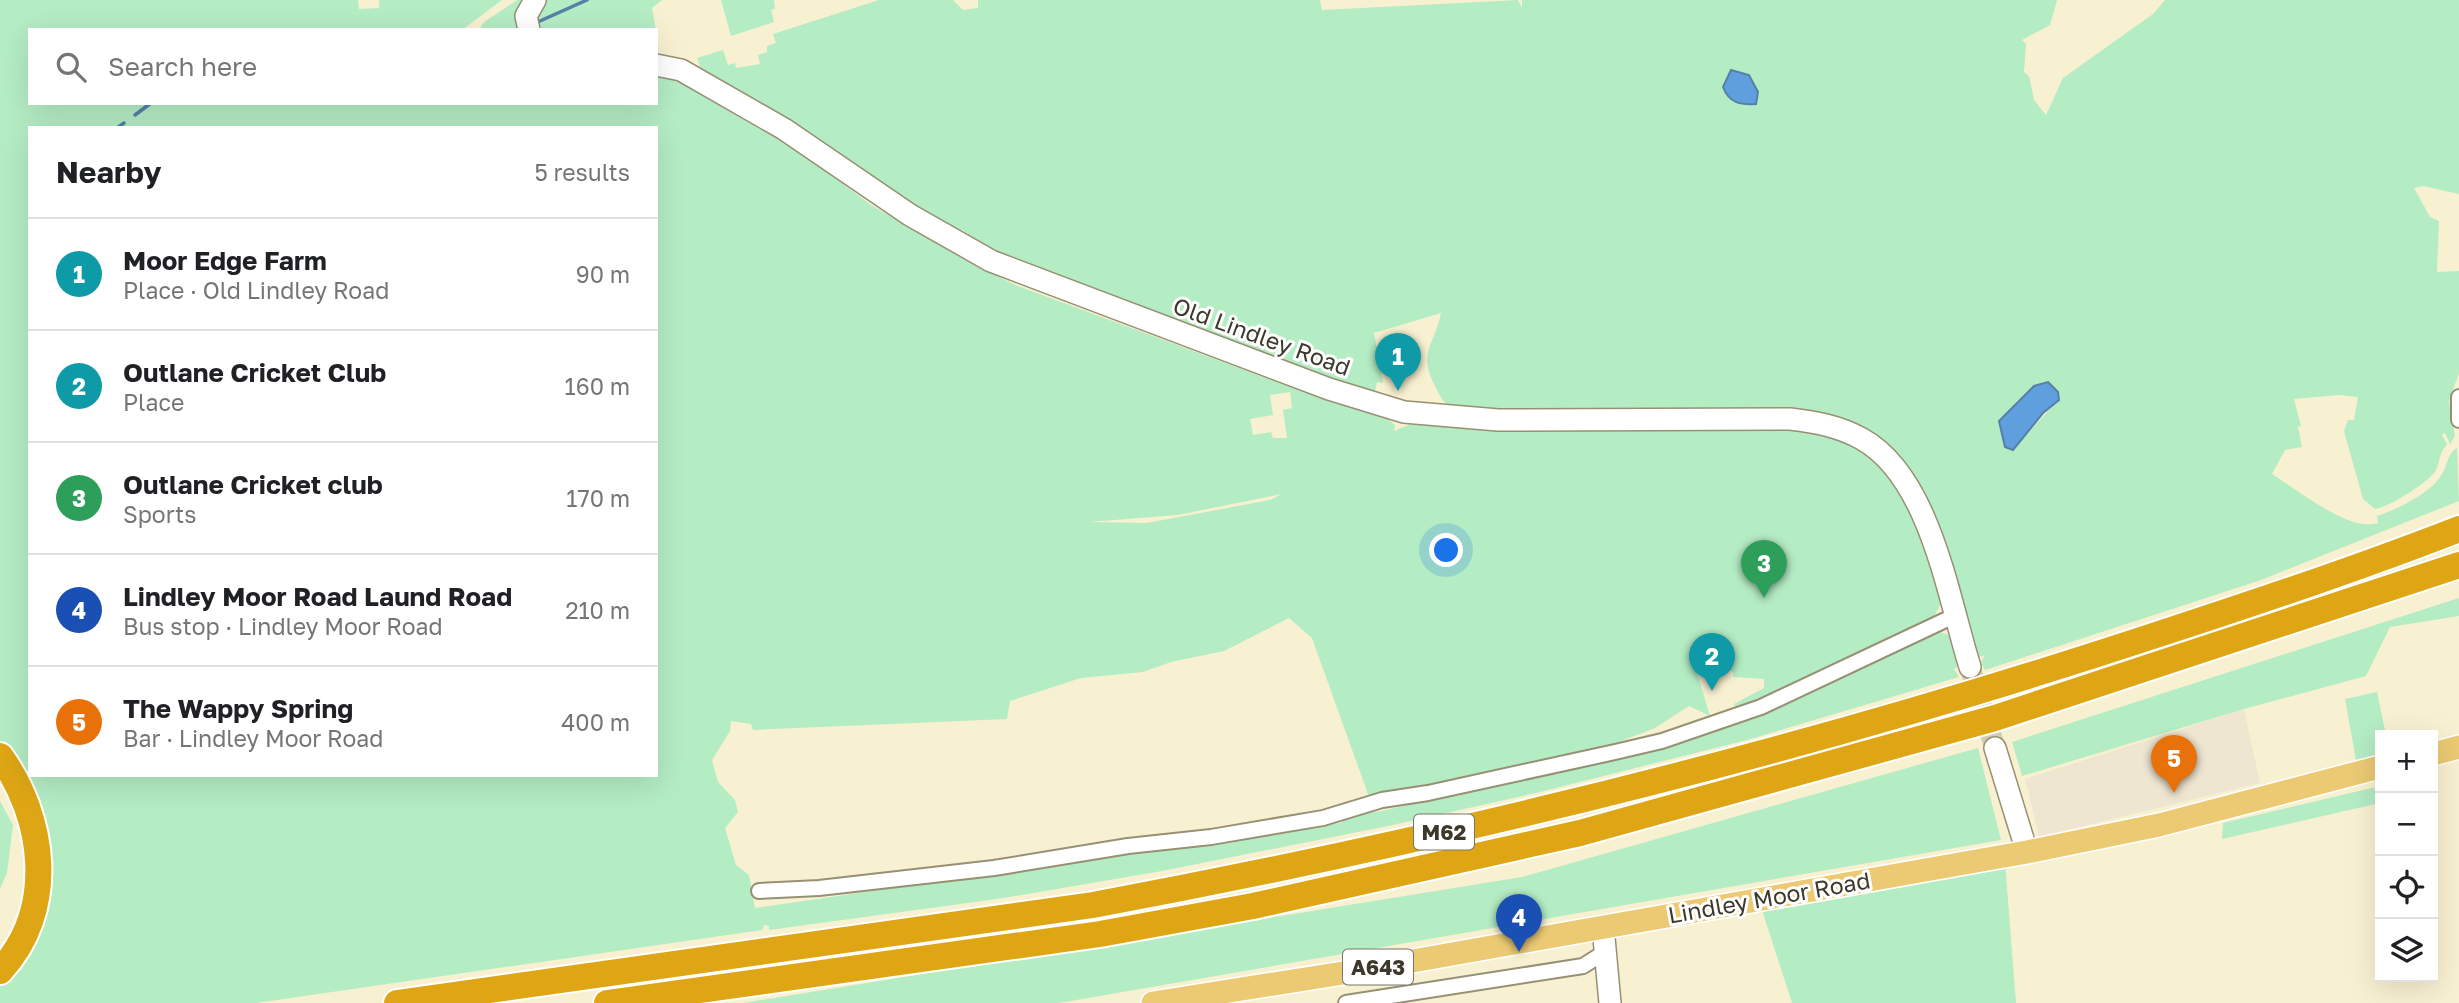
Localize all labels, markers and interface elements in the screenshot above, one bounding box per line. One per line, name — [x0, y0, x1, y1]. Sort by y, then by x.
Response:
search box — [28, 28, 658, 105]
icon: search — [52, 48, 90, 86]
text: Search here — [108, 51, 257, 82]
text: Nearby — [56, 154, 161, 190]
text: 5 results — [534, 158, 630, 186]
text: Moor Edge Farm — [123, 245, 327, 276]
text: 1 — [73, 260, 85, 288]
text: 90 m — [576, 260, 630, 288]
text: Place · Old Lindley Road — [123, 276, 389, 304]
street label: Old Lindley Road — [1170, 291, 1354, 381]
pin: 1 — [1375, 333, 1421, 391]
text: Outlane Cricket Club — [123, 357, 386, 388]
text: 2 — [72, 372, 86, 400]
text: 160 m — [565, 372, 630, 400]
text: Place — [123, 388, 184, 416]
text: Outlane Cricket club — [123, 469, 383, 500]
text: 3 — [72, 484, 86, 512]
text: 170 m — [566, 484, 630, 512]
text: Sports — [123, 500, 197, 528]
your location — [1429, 533, 1463, 567]
pin: 3 — [1741, 540, 1787, 598]
text: Lindley Moor Road Laund Road — [123, 581, 512, 612]
text: 4 — [72, 596, 86, 624]
text: 210 m — [565, 596, 630, 624]
text: Bus stop · Lindley Moor Road — [123, 612, 443, 640]
pin: 2 — [1689, 633, 1735, 691]
text: The Wappy Spring — [123, 693, 353, 724]
text: 5 — [72, 708, 86, 736]
text: 400 m — [561, 708, 630, 736]
text: Bar · Lindley Moor Road — [123, 724, 383, 752]
map controls — [2375, 730, 2438, 982]
button: + — [2375, 730, 2438, 793]
pin: 5 — [2151, 735, 2197, 793]
button: − — [2375, 793, 2438, 856]
road number: M62 — [1414, 814, 1474, 850]
button: locate — [2375, 856, 2438, 919]
street label: Lindley Moor Road — [1666, 865, 1872, 929]
pin: 4 — [1496, 894, 1542, 952]
button: layers — [2375, 919, 2438, 982]
road number: A643 — [1343, 950, 1413, 984]

